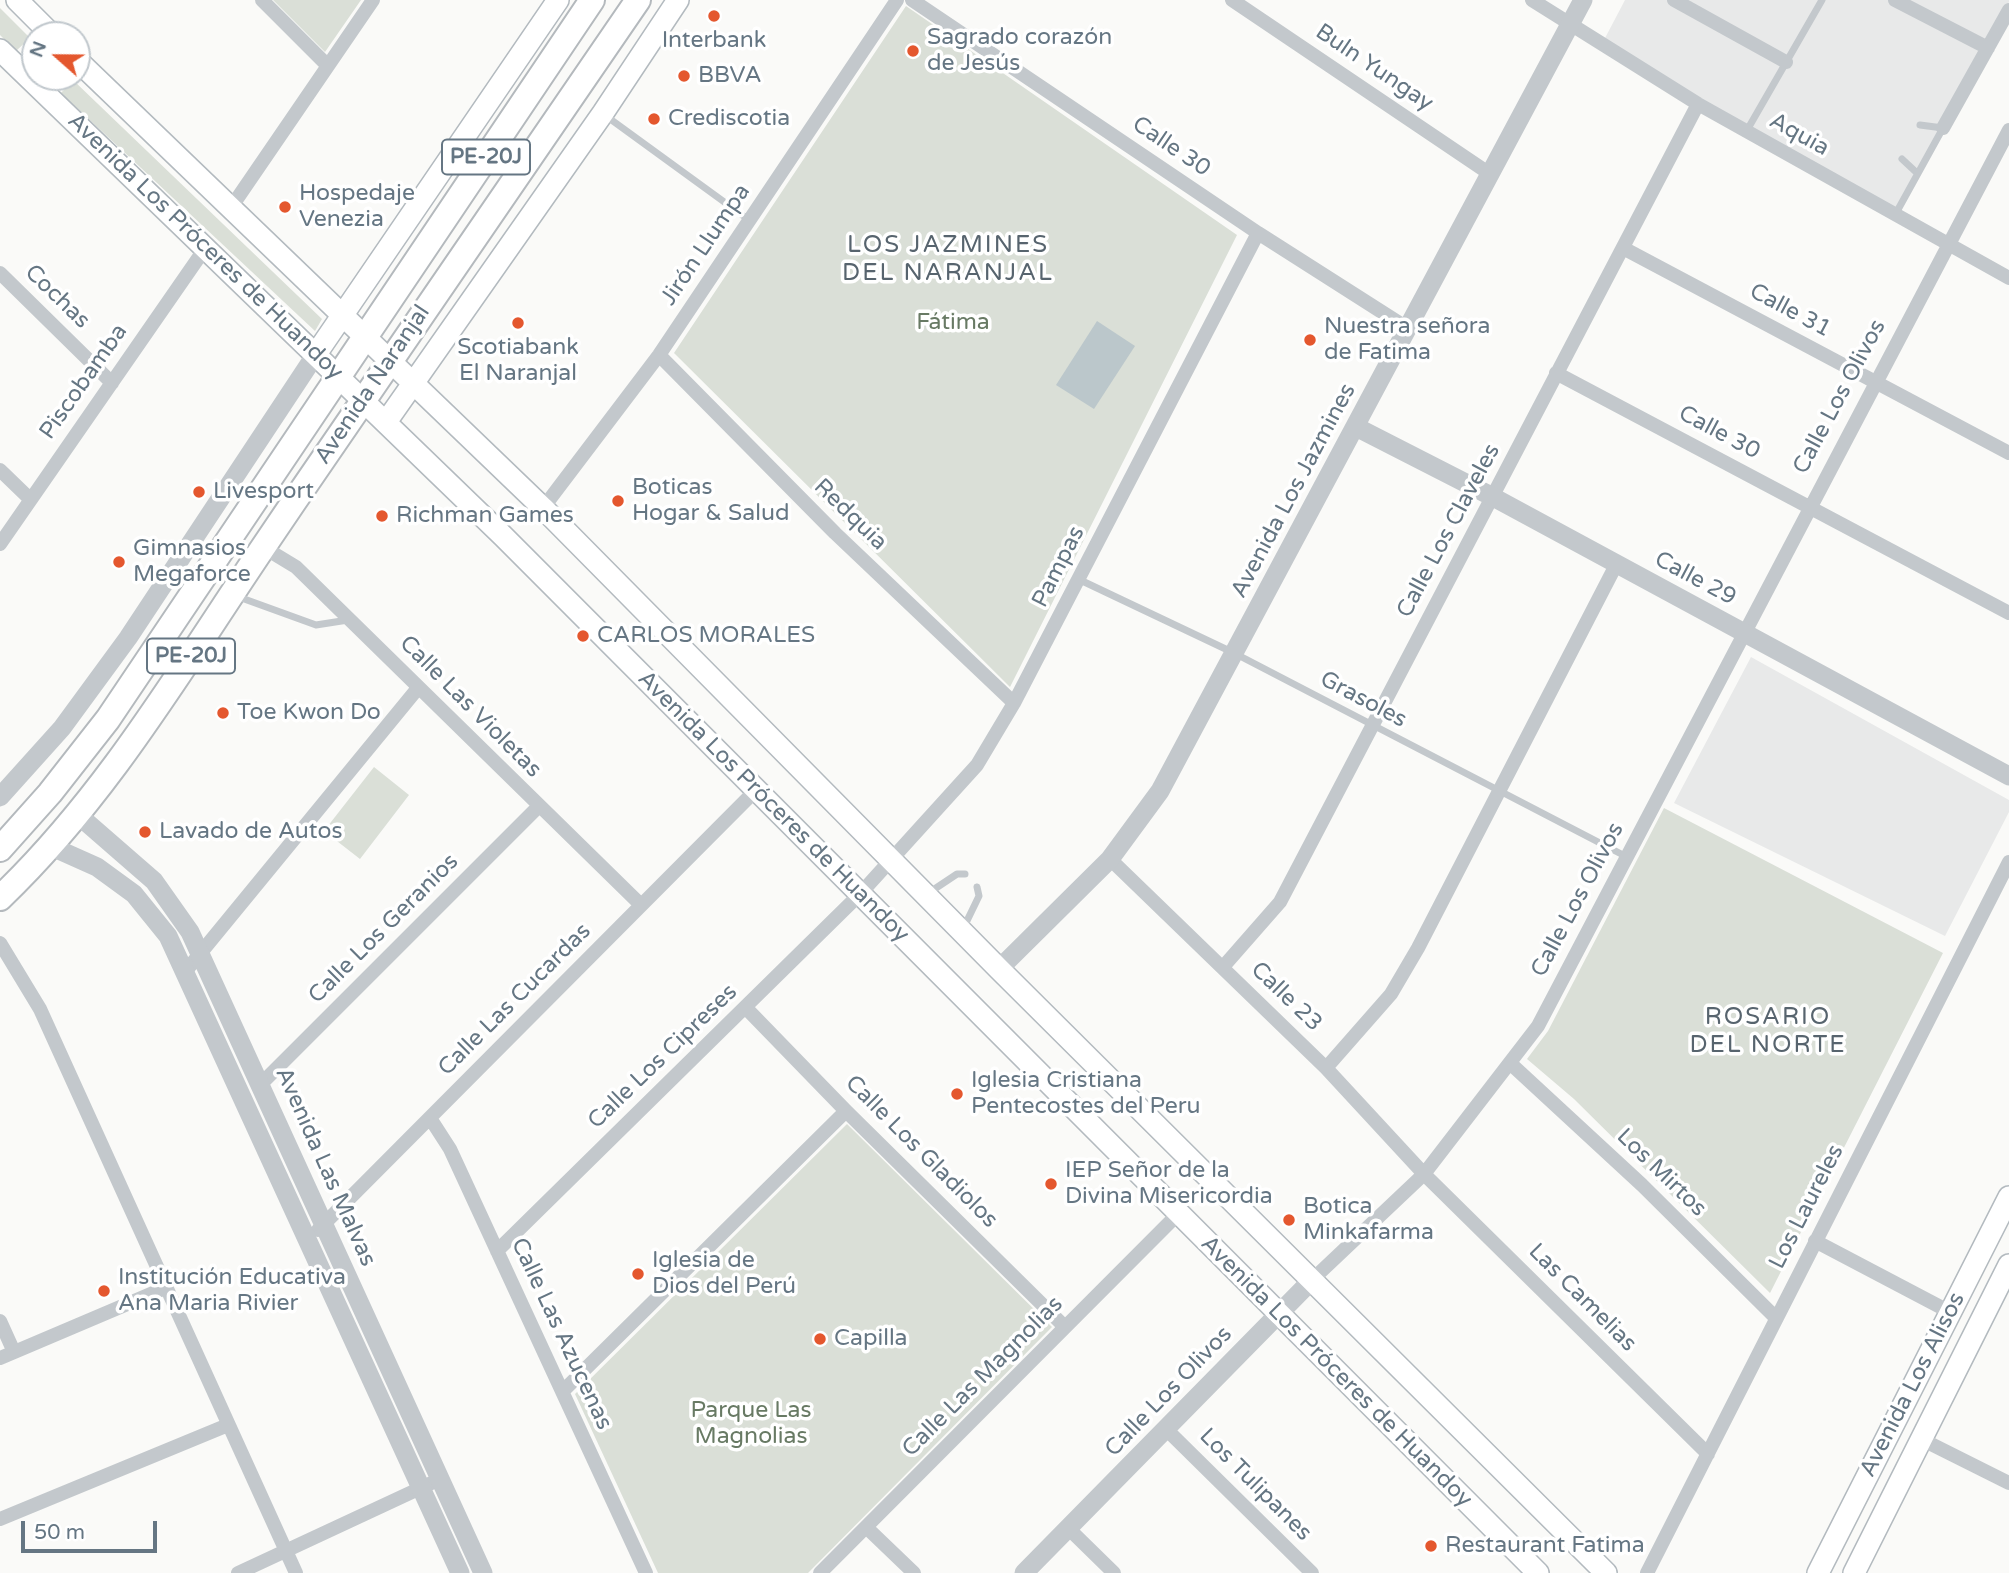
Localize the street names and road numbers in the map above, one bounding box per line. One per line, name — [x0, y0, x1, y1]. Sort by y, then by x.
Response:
street label: Buln Yungay — [1310, 18, 1438, 118]
street label: Aquia — [1764, 107, 1834, 163]
street label: Avenida Los Próceres de Huandoy — [61, 108, 349, 386]
street label: Calle 30 — [1127, 111, 1215, 183]
road number: PE-20J — [442, 140, 530, 174]
street label: Jirón Llumpa — [655, 179, 757, 311]
street label: Cochas — [19, 259, 95, 335]
street label: Calle 31 — [1745, 278, 1835, 344]
street label: Avenida Naranjal — [310, 300, 436, 470]
street label: Calle Los Olivos — [1788, 315, 1892, 479]
street label: Piscobamba — [34, 319, 134, 445]
street label: Avenida Los Jazmines — [1226, 379, 1362, 603]
street label: Calle 30 — [1674, 400, 1764, 466]
street label: Calle Los Claveles — [1392, 439, 1506, 623]
street label: Redquia — [808, 473, 892, 557]
street label: Pampas — [1027, 522, 1091, 612]
street label: Calle 29 — [1650, 546, 1740, 612]
street label: Calle Las Violetas — [393, 630, 547, 784]
road number: PE-20J — [147, 638, 235, 674]
street label: Avenida Los Próceres de Huandoy — [632, 666, 914, 948]
street label: Grasoles — [1315, 666, 1411, 734]
street label: Calle Los Olivos — [1526, 818, 1630, 982]
street label: Calle Los Geranios — [303, 848, 465, 1010]
street label: Calle Las Cucardas — [433, 918, 597, 1082]
street label: Calle 23 — [1245, 956, 1327, 1038]
street label: Calle Los Cipreses — [583, 979, 743, 1135]
street label: Avenida Las Malvas — [269, 1063, 381, 1271]
street label: Calle Los Gladiolos — [839, 1070, 1003, 1234]
street label: Los Mirtos — [1610, 1123, 1712, 1223]
street label: Los Laureles — [1764, 1140, 1850, 1274]
street label: Avenida Los Próceres de Huandoy — [1195, 1231, 1477, 1513]
street label: Calle Las Azucenas — [504, 1234, 618, 1434]
street label: Las Camelias — [1522, 1238, 1642, 1358]
street label: Avenida Los Alisos — [1855, 1288, 1971, 1482]
street label: Calle Las Magnolias — [897, 1291, 1069, 1463]
street label: Calle Los Olivos — [1100, 1321, 1238, 1463]
street label: Los Tulipanes — [1193, 1423, 1317, 1547]

